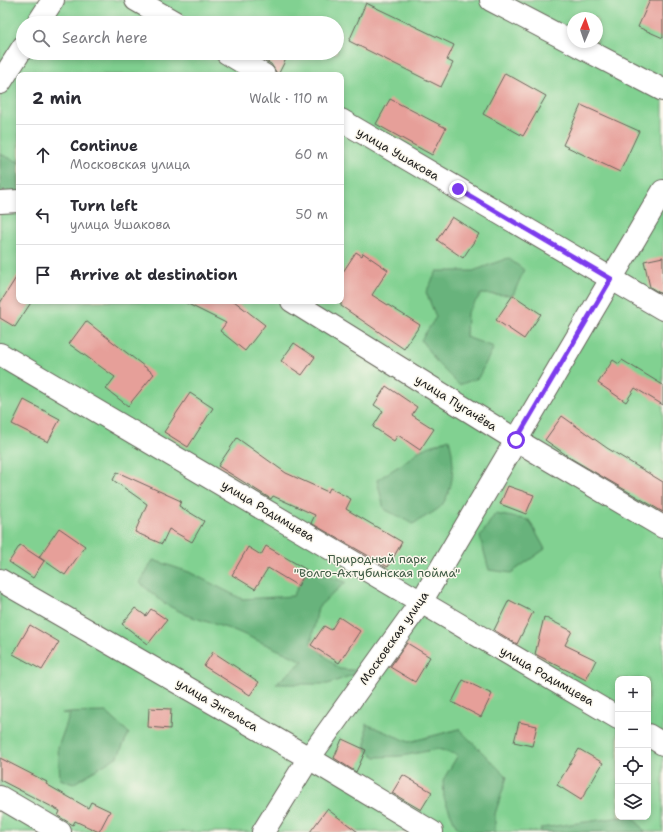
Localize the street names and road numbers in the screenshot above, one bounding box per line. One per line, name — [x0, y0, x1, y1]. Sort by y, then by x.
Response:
street label: улица Ушакова — [354, 124, 443, 184]
street label: улица Пугачёва — [412, 371, 500, 435]
street label: улица Родимцева — [218, 477, 318, 546]
street label: Московская улица — [356, 588, 433, 688]
street label: улица Родимцева — [497, 642, 597, 710]
street label: улица Энгельса — [173, 675, 261, 735]

